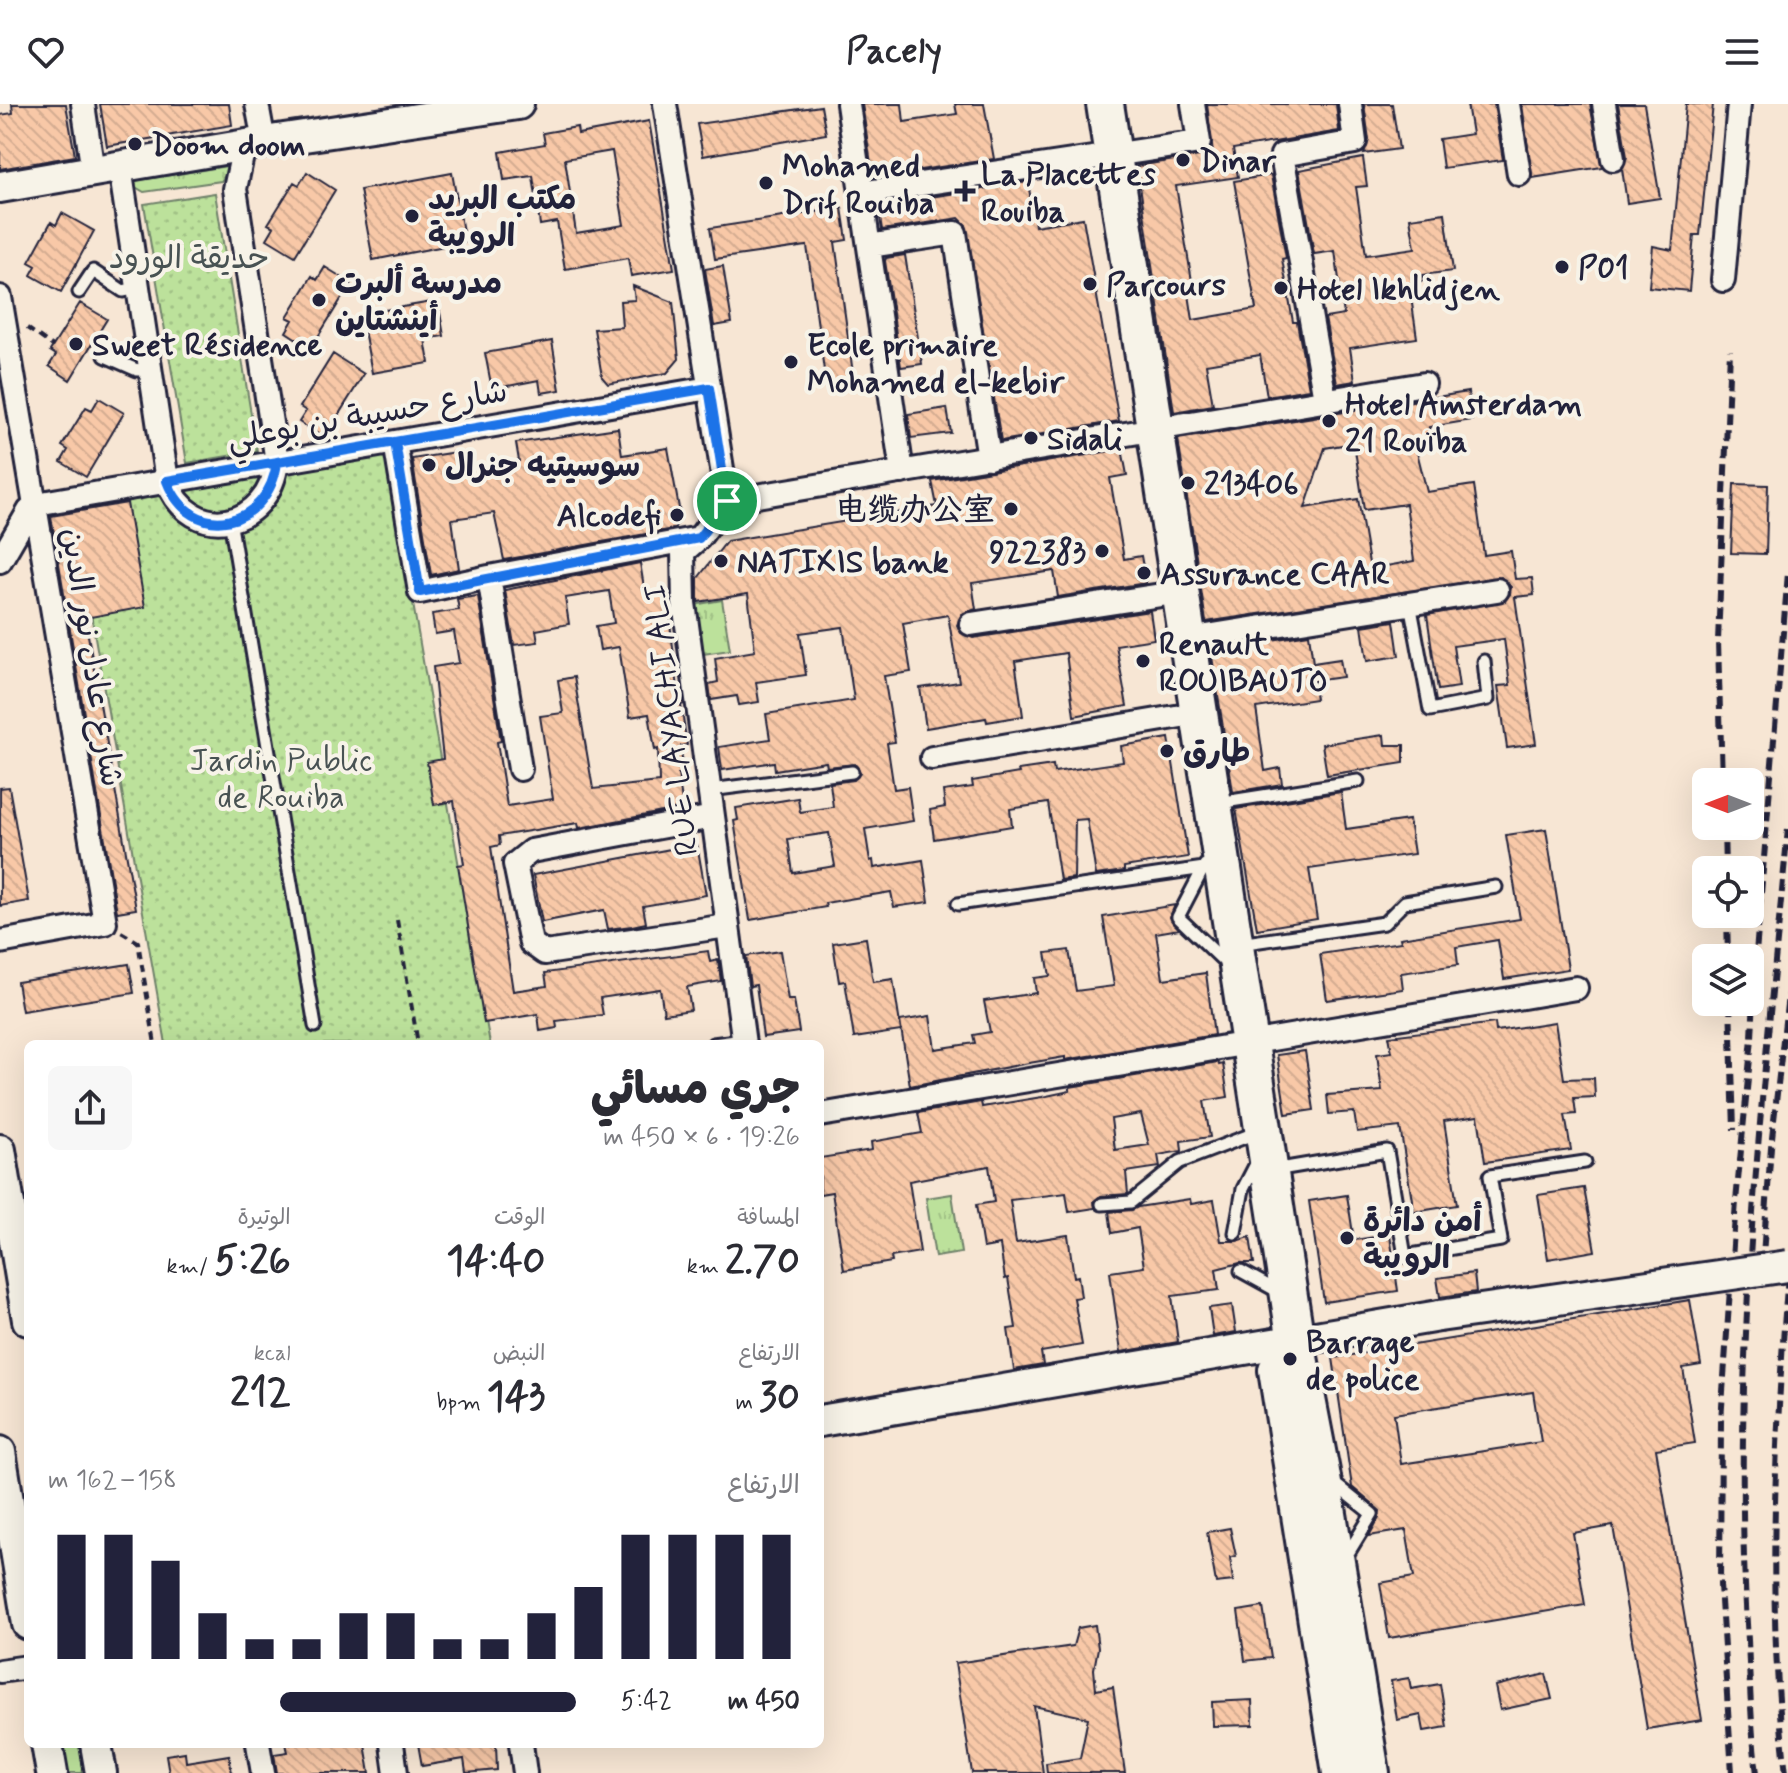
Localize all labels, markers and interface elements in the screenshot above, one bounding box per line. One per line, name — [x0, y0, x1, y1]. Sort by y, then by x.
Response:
text: Pacely — [846, 29, 942, 76]
icon: heart — [24, 30, 68, 74]
icon: menu — [1720, 30, 1764, 74]
place label: Doom doom — [151, 125, 305, 167]
marker: Doom doom — [126, 135, 144, 153]
place label: Dinar — [1199, 141, 1277, 183]
place label: Mohamed Drif Rouiba — [782, 146, 934, 225]
marker: Dinar — [1174, 151, 1192, 169]
place label: La Placettes Rouiba — [981, 154, 1157, 233]
marker: Mohamed Drif Rouiba — [757, 174, 775, 192]
place label: مكتب البريد الرويبة — [428, 179, 576, 258]
marker: La Placettes Rouiba — [956, 182, 974, 200]
marker: مكتب البريد الرويبة — [403, 207, 421, 225]
park label: حديقة الورود — [109, 238, 269, 280]
place label: P01 — [1578, 248, 1629, 290]
marker: P01 — [1553, 258, 1571, 276]
place label: مدرسة ألبرت أينشتاين — [335, 263, 502, 342]
place label: Parcours — [1106, 265, 1226, 307]
place label: Hotel Ikhlidjen — [1297, 269, 1501, 311]
marker: Parcours — [1081, 275, 1099, 293]
marker: Hotel Ikhlidjen — [1272, 279, 1290, 297]
marker: مدرسة ألبرت أينشتاين — [310, 291, 328, 309]
place label: Sweet Résidence — [92, 325, 322, 367]
place label: Ecole primaire Mohamed el-kebir — [807, 325, 1065, 404]
marker: Sweet Résidence — [67, 335, 85, 353]
marker: Ecole primaire Mohamed el-kebir — [782, 353, 800, 371]
street label: شارع حسيبة بن بوعلي — [224, 371, 512, 466]
place label: Hotel Amsterdam 21 Rouïba — [1345, 384, 1582, 463]
marker: Hotel Amsterdam 21 Rouïba — [1320, 412, 1338, 430]
place label: Sidali — [1047, 419, 1123, 461]
marker: Sidali — [1022, 429, 1040, 447]
place label: سوسيتيه جنرال — [445, 446, 640, 488]
marker: سوسيتيه جنرال — [420, 456, 438, 474]
place label: 213406 — [1204, 464, 1299, 506]
pin — [693, 467, 761, 535]
marker: 213406 — [1179, 474, 1197, 492]
icon: arrive — [705, 479, 749, 523]
place label: 电缆办公室 — [835, 490, 995, 532]
place label: Alcodefi — [557, 496, 661, 538]
marker: 电缆办公室 — [1002, 500, 1020, 518]
marker: Alcodefi — [668, 506, 686, 524]
street label: شارع عادل نور الدين — [50, 525, 132, 790]
place label: 922383 — [989, 532, 1086, 574]
place label: NATIXIS bank — [737, 542, 949, 584]
marker: 922383 — [1093, 542, 1111, 560]
marker: NATIXIS bank — [712, 552, 730, 570]
place label: Assurance CAAR — [1160, 554, 1390, 596]
marker: Assurance CAAR — [1135, 564, 1153, 582]
street label: RUE LAYACHI ALI — [634, 581, 710, 858]
place label: Renault ROUIBAUTO — [1159, 624, 1328, 703]
marker: Renault ROUIBAUTO — [1134, 652, 1152, 670]
place label: طارق — [1183, 732, 1251, 774]
park label: Jardin Public de Rouiba — [190, 740, 372, 819]
marker: طارق — [1158, 742, 1176, 760]
north arrow — [1692, 768, 1764, 840]
map controls — [1692, 768, 1764, 1016]
button: locate — [1692, 856, 1764, 928]
button: layers — [1692, 944, 1764, 1016]
text: جري مسائي — [591, 1062, 800, 1120]
button: share — [48, 1066, 132, 1150]
text: 19:26 · 6 × 450 m — [603, 1121, 800, 1155]
place label: أمن دائرة الرويبة — [1363, 1201, 1482, 1280]
text: الوتيرة — [238, 1204, 291, 1232]
text: الوقت — [494, 1204, 545, 1232]
text: المسافة — [737, 1204, 800, 1232]
marker: أمن دائرة الرويبة — [1338, 1229, 1356, 1247]
text: 5:26 — [214, 1236, 291, 1288]
text: 14:40 — [446, 1236, 545, 1288]
text: 2.70 — [725, 1236, 800, 1288]
text: /km — [167, 1253, 214, 1281]
text: km — [687, 1253, 725, 1281]
place label: Barrage de police — [1306, 1322, 1420, 1401]
text: kcal — [254, 1340, 291, 1368]
text: النبض — [493, 1340, 545, 1368]
text: الارتفاع — [738, 1340, 800, 1368]
marker: Barrage de police — [1281, 1350, 1299, 1368]
text: 212 — [230, 1368, 291, 1420]
text: 143 — [487, 1372, 545, 1424]
text: 30 — [759, 1372, 800, 1424]
text: bpm — [437, 1389, 487, 1417]
text: m — [736, 1389, 759, 1417]
text: 158–162 m — [48, 1464, 177, 1498]
text: الارتفاع — [727, 1469, 800, 1503]
text: 5:42 — [621, 1685, 672, 1719]
text: 450 m — [728, 1685, 800, 1719]

